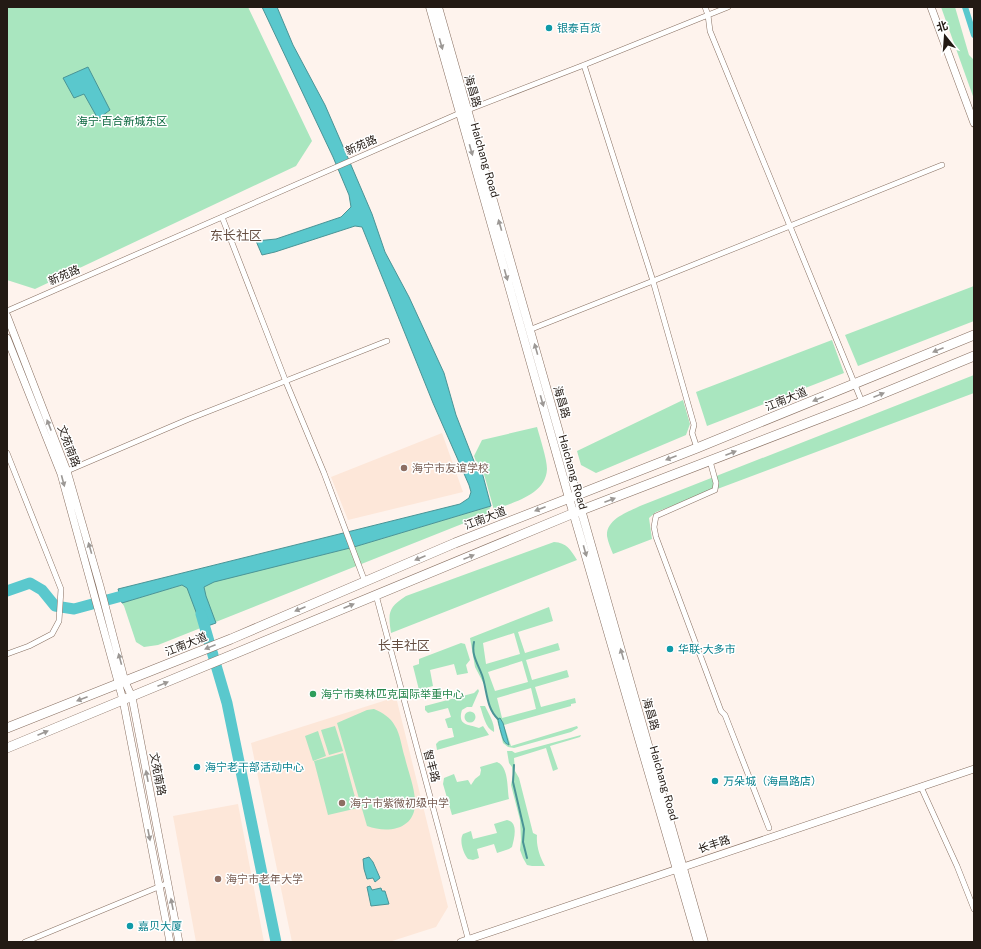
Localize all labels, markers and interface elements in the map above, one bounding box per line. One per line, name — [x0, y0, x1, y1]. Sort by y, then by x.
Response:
north arrow — [925, 16, 965, 56]
text: 北 — [935, 19, 949, 34]
place label: 银泰百货 — [557, 22, 601, 34]
marker: 银泰百货 — [544, 23, 554, 33]
one-way arrow — [438, 39, 444, 51]
street label: 海昌路 — [463, 73, 483, 109]
park label: 海宁·百合新城东区 — [77, 115, 167, 127]
street label: Haichang Road — [469, 121, 501, 199]
street label: 新苑路 — [343, 133, 379, 157]
one-way arrow — [468, 145, 474, 157]
one-way arrow — [497, 218, 503, 230]
district label: 东长社区 — [210, 228, 262, 243]
street label: 新苑路 — [46, 263, 82, 287]
one-way arrow — [504, 269, 510, 282]
one-way arrow — [533, 343, 539, 355]
one-way arrow — [931, 347, 943, 353]
street label: 海昌路 — [552, 384, 572, 420]
street label: 江南大道 — [763, 385, 809, 413]
one-way arrow — [873, 392, 884, 398]
one-way arrow — [539, 395, 545, 407]
one-way arrow — [811, 396, 823, 402]
one-way arrow — [46, 418, 52, 430]
street label: 文苑南路 — [56, 423, 82, 469]
street label: Haichang Road — [557, 433, 589, 511]
one-way arrow — [726, 449, 738, 455]
one-way arrow — [665, 456, 677, 462]
place label: 海宁市友谊学校 — [412, 462, 489, 474]
marker: 海宁市友谊学校 — [399, 463, 409, 473]
one-way arrow — [60, 476, 66, 488]
one-way arrow — [605, 497, 617, 503]
street label: 江南大道 — [462, 505, 508, 531]
one-way arrow — [534, 507, 546, 513]
one-way arrow — [86, 542, 92, 555]
one-way arrow — [582, 545, 588, 557]
one-way arrow — [463, 553, 475, 559]
one-way arrow — [414, 555, 426, 561]
one-way arrow — [343, 603, 355, 609]
one-way arrow — [295, 606, 306, 612]
street label: 江南大道 — [163, 630, 209, 658]
district label: 长丰社区 — [378, 638, 430, 653]
place label: 华联·大多市 — [678, 643, 736, 655]
one-way arrow — [205, 644, 216, 650]
marker: 华联·大多市 — [665, 644, 675, 654]
one-way arrow — [619, 648, 625, 660]
one-way arrow — [116, 653, 122, 666]
one-way arrow — [158, 680, 170, 686]
place label: 海宁市奥林匹克国际举重中心 — [321, 688, 464, 700]
marker: 海宁市奥林匹克国际举重中心 — [308, 689, 318, 699]
one-way arrow — [75, 696, 87, 702]
street label: 海昌路 — [641, 696, 661, 732]
one-way arrow — [37, 730, 49, 736]
street label: Haichang Road — [648, 744, 680, 822]
street label: 智丰路 — [422, 749, 442, 783]
street label: 文苑南路 — [148, 751, 168, 797]
place label: 海宁老干部活动中心 — [205, 761, 304, 773]
marker: 海宁老干部活动中心 — [192, 762, 202, 772]
one-way arrow — [144, 770, 150, 782]
place label: 万朵城（海昌路店） — [723, 775, 822, 787]
marker: 万朵城（海昌路店） — [710, 776, 720, 786]
place label: 海宁市紫微初级中学 — [350, 797, 449, 809]
marker: 海宁市紫微初级中学 — [337, 798, 347, 808]
one-way arrow — [146, 829, 152, 841]
street label: 长丰路 — [696, 833, 732, 855]
place label: 海宁市老年大学 — [226, 873, 303, 885]
marker: 海宁市老年大学 — [213, 874, 223, 884]
one-way arrow — [168, 898, 174, 910]
place label: 嘉贝大厦 — [138, 920, 182, 932]
marker: 嘉贝大厦 — [125, 921, 135, 931]

